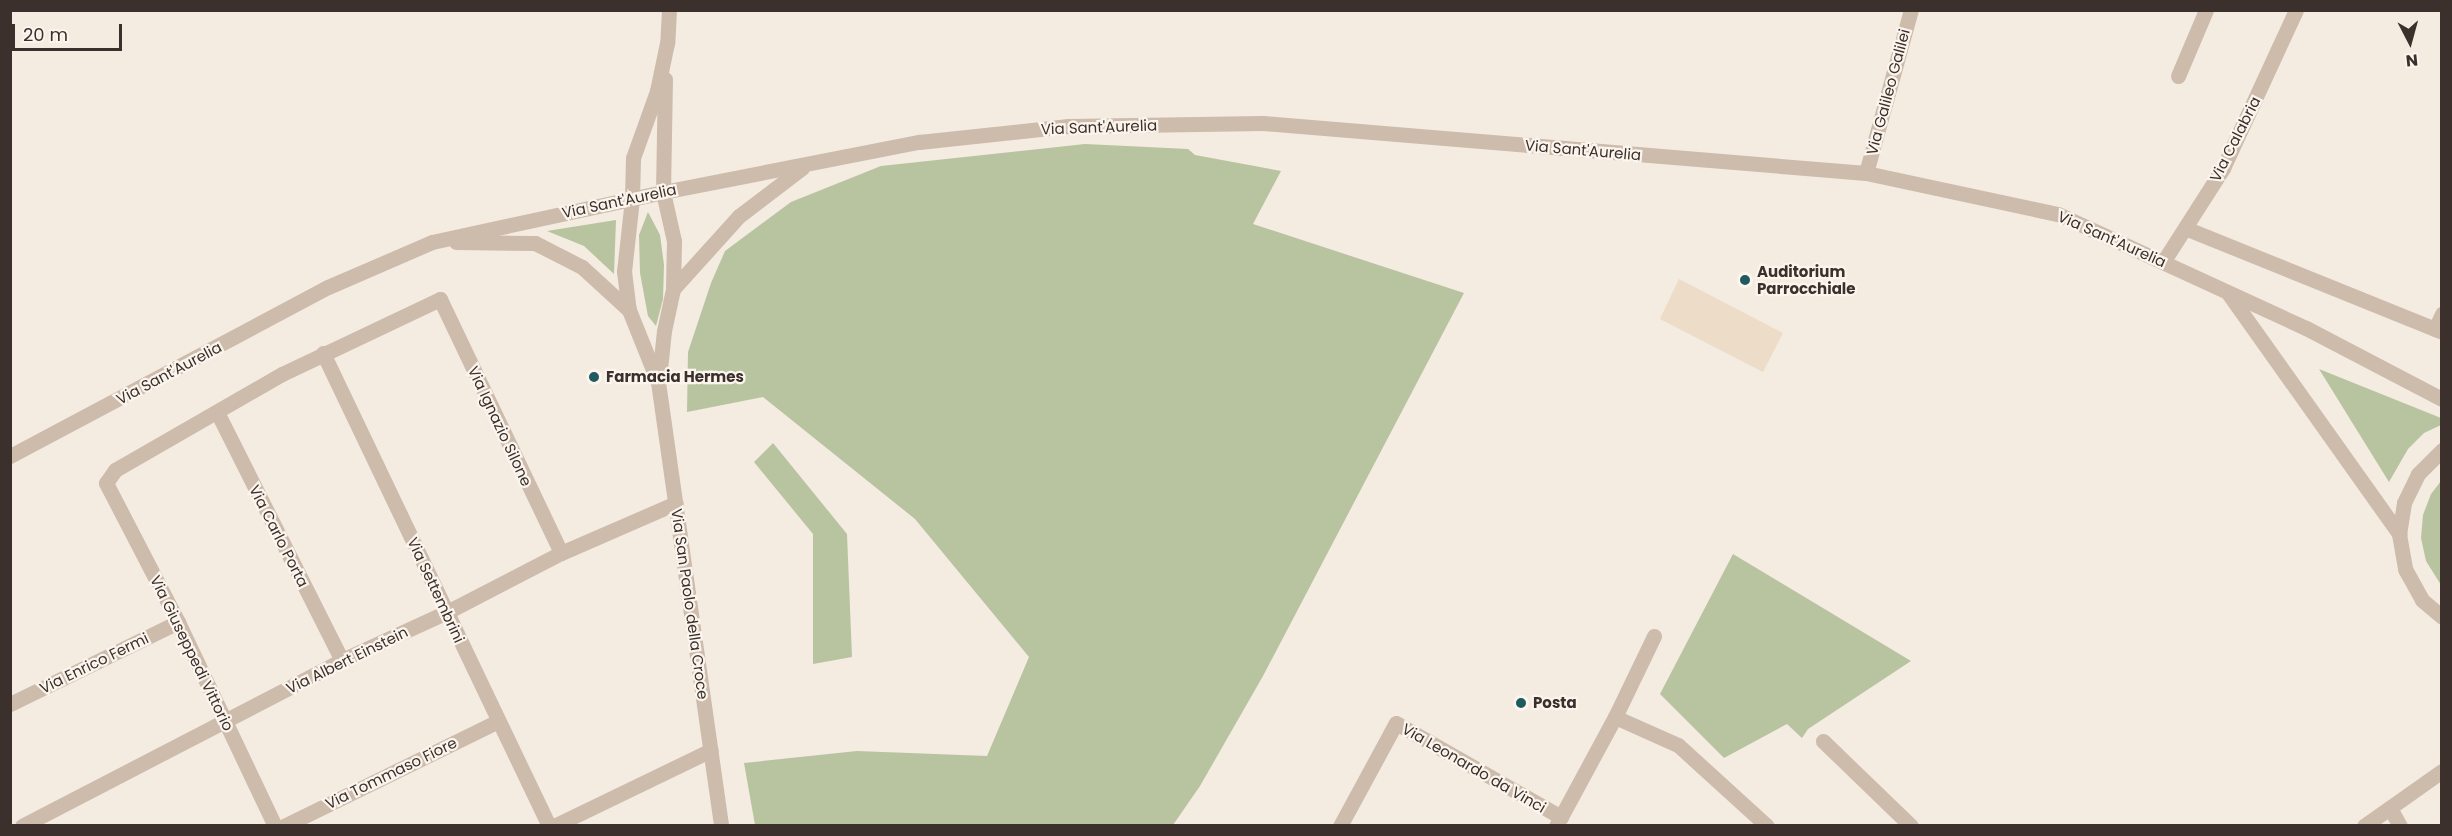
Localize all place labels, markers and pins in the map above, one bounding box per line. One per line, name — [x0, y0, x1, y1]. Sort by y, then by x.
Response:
place label: Auditorium Parrocchiale — [1757, 262, 1855, 297]
marker: Auditorium Parrocchiale — [1738, 273, 1752, 287]
place label: Farmacia Hermes — [606, 368, 744, 386]
marker: Farmacia Hermes — [587, 370, 601, 384]
place label: Posta — [1533, 694, 1577, 712]
marker: Posta — [1514, 696, 1528, 710]

